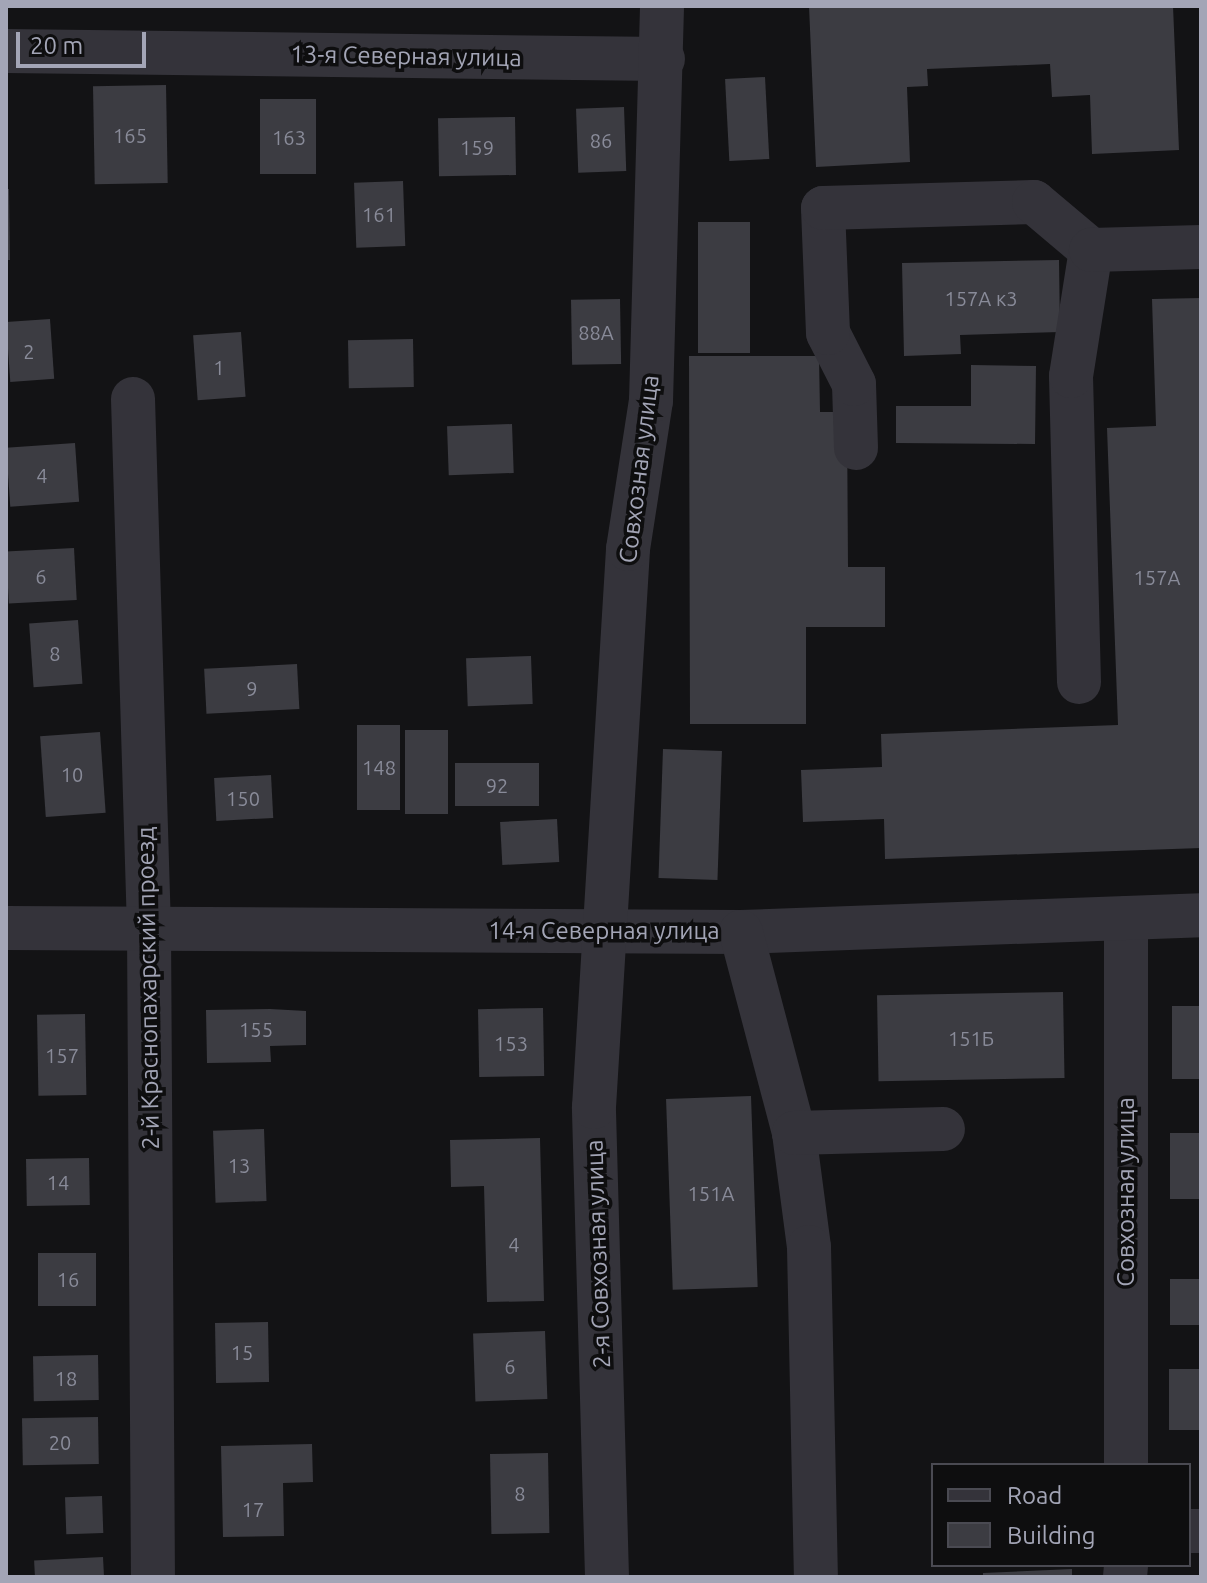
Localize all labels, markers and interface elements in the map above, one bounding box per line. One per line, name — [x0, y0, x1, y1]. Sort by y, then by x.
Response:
scale bar — [20, 16, 150, 66]
text: 20 m — [30, 32, 83, 59]
street label: 13-я Северная улица — [290, 40, 522, 72]
house number: 165 — [113, 123, 147, 147]
house number: 163 — [272, 125, 306, 149]
house number: 86 — [590, 128, 612, 152]
house number: 159 — [460, 135, 494, 159]
house number: 161 — [362, 202, 396, 226]
house number: 157А к3 — [945, 286, 1017, 310]
house number: 88А — [578, 320, 614, 344]
house number: 2 — [23, 339, 35, 363]
house number: 1 — [213, 355, 225, 379]
street label: Совхозная улица — [613, 373, 665, 565]
house number: 4 — [36, 463, 48, 487]
house number: 6 — [35, 564, 47, 588]
house number: 157А — [1134, 565, 1180, 589]
house number: 8 — [49, 641, 61, 665]
house number: 9 — [246, 676, 258, 700]
house number: 148 — [362, 755, 396, 779]
house number: 10 — [61, 762, 83, 786]
house number: 92 — [486, 773, 508, 797]
house number: 150 — [226, 786, 260, 810]
street label: 2-й Краснопахарский проезд — [131, 826, 165, 1150]
street label: 14-я Северная улица — [488, 917, 720, 945]
house number: 155 — [239, 1017, 273, 1041]
house number: 151Б — [948, 1026, 994, 1050]
house number: 153 — [494, 1031, 528, 1055]
house number: 157 — [45, 1043, 79, 1067]
street label: Совхозная улица — [1112, 1097, 1140, 1287]
street label: 2-я Совхозная улица — [580, 1139, 616, 1369]
house number: 13 — [228, 1153, 250, 1177]
house number: 14 — [47, 1170, 69, 1194]
house number: 151А — [688, 1181, 734, 1205]
house number: 4 — [508, 1232, 520, 1256]
house number: 16 — [57, 1267, 79, 1291]
house number: 15 — [231, 1340, 253, 1364]
house number: 6 — [504, 1354, 516, 1378]
house number: 18 — [55, 1366, 77, 1390]
house number: 20 — [49, 1430, 71, 1454]
legend — [931, 1463, 1191, 1567]
house number: 8 — [514, 1481, 526, 1505]
text: Road — [1007, 1482, 1062, 1509]
house number: 17 — [242, 1497, 264, 1521]
text: Building — [1007, 1522, 1095, 1549]

